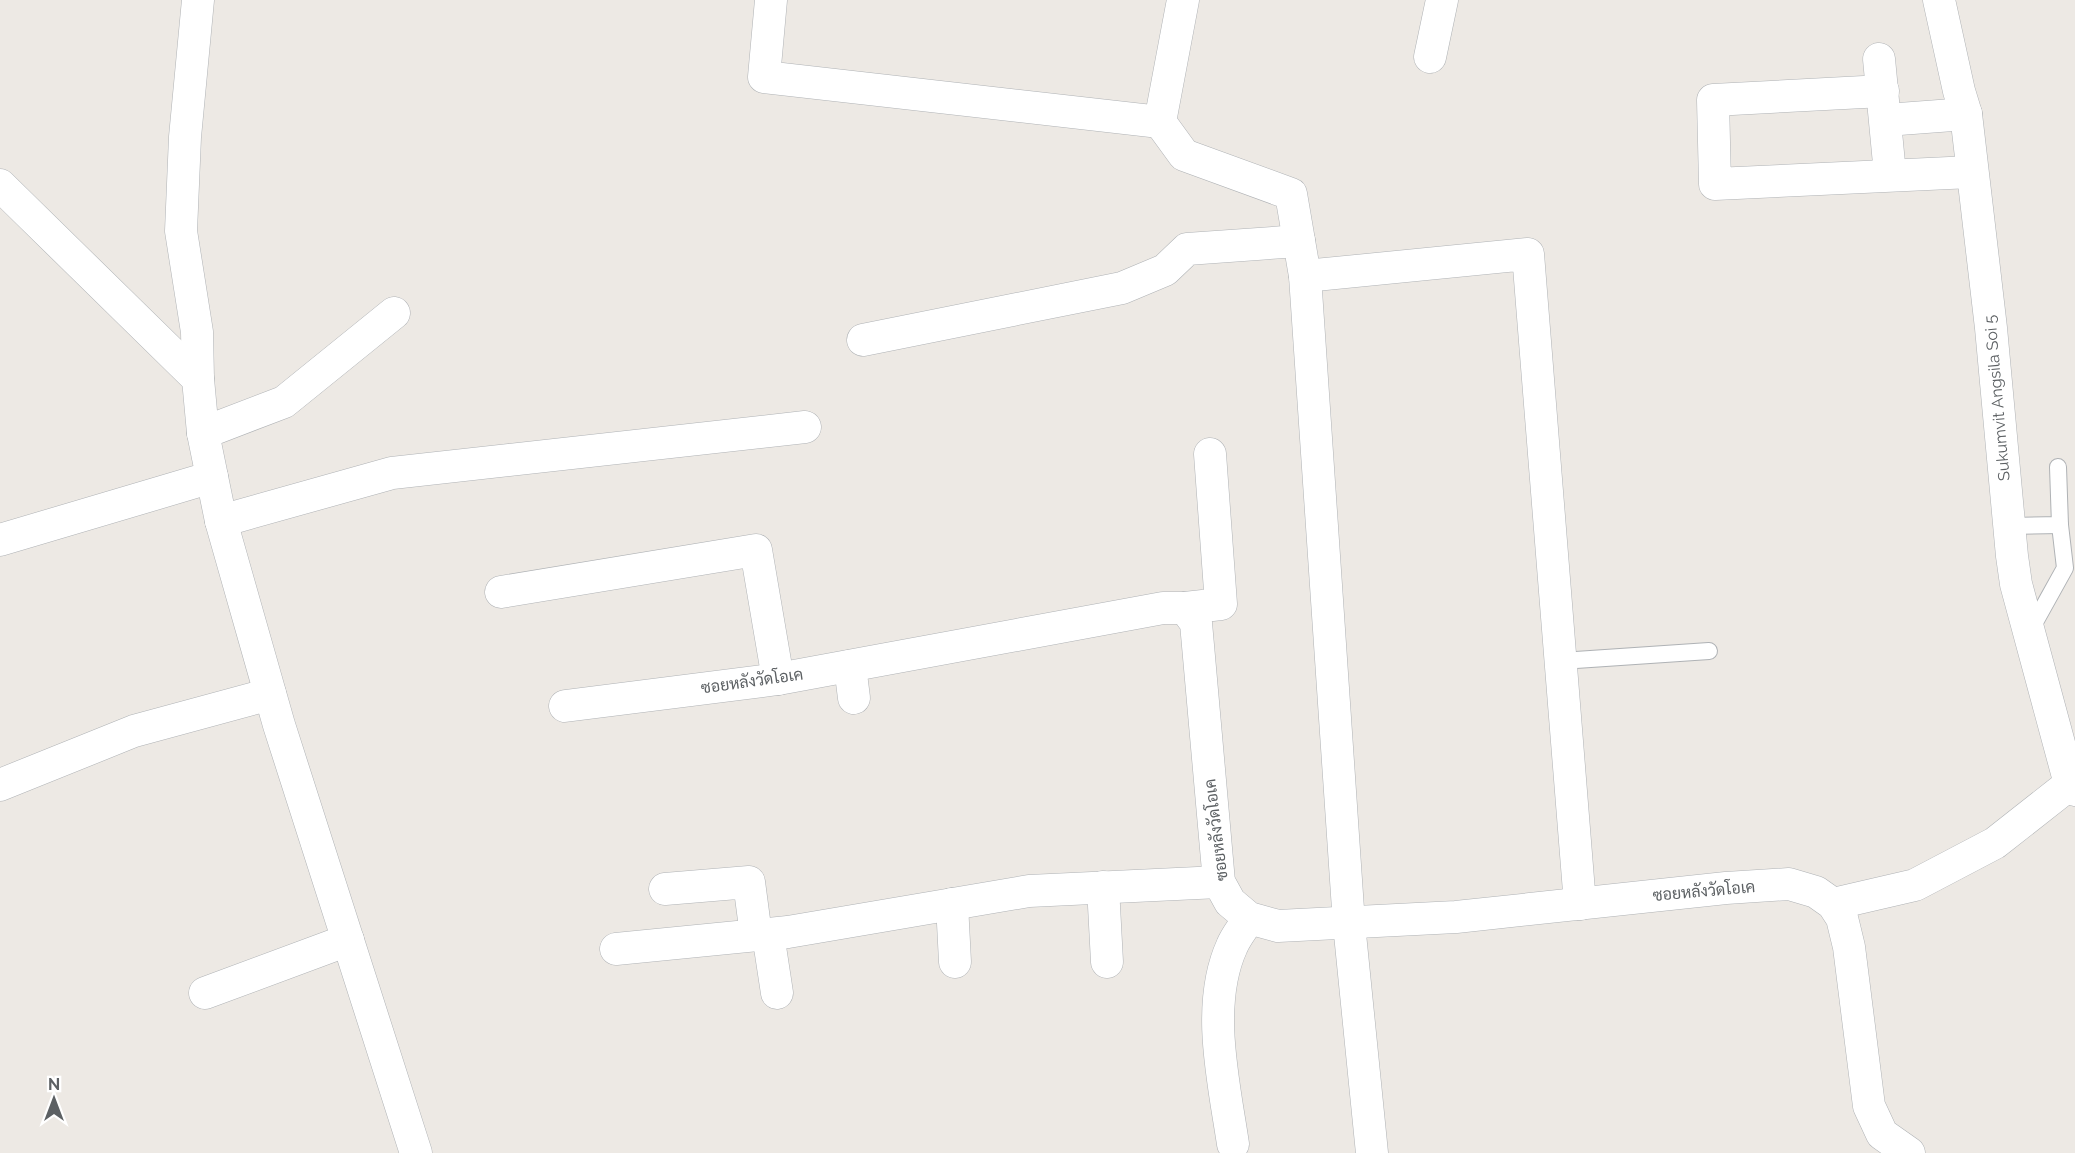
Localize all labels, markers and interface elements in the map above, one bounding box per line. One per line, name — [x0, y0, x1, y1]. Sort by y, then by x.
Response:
street label: Sukumvit Angsila Soi 5 — [1980, 314, 2014, 482]
street label: ซอยหลังวัดโอเค — [699, 662, 804, 698]
street label: ซอยหลังวัดโอเค — [1198, 778, 1232, 882]
street label: ซอยหลังวัดโอเค — [1652, 875, 1756, 905]
north arrow — [24, 1069, 84, 1129]
text: N — [48, 1075, 60, 1094]

